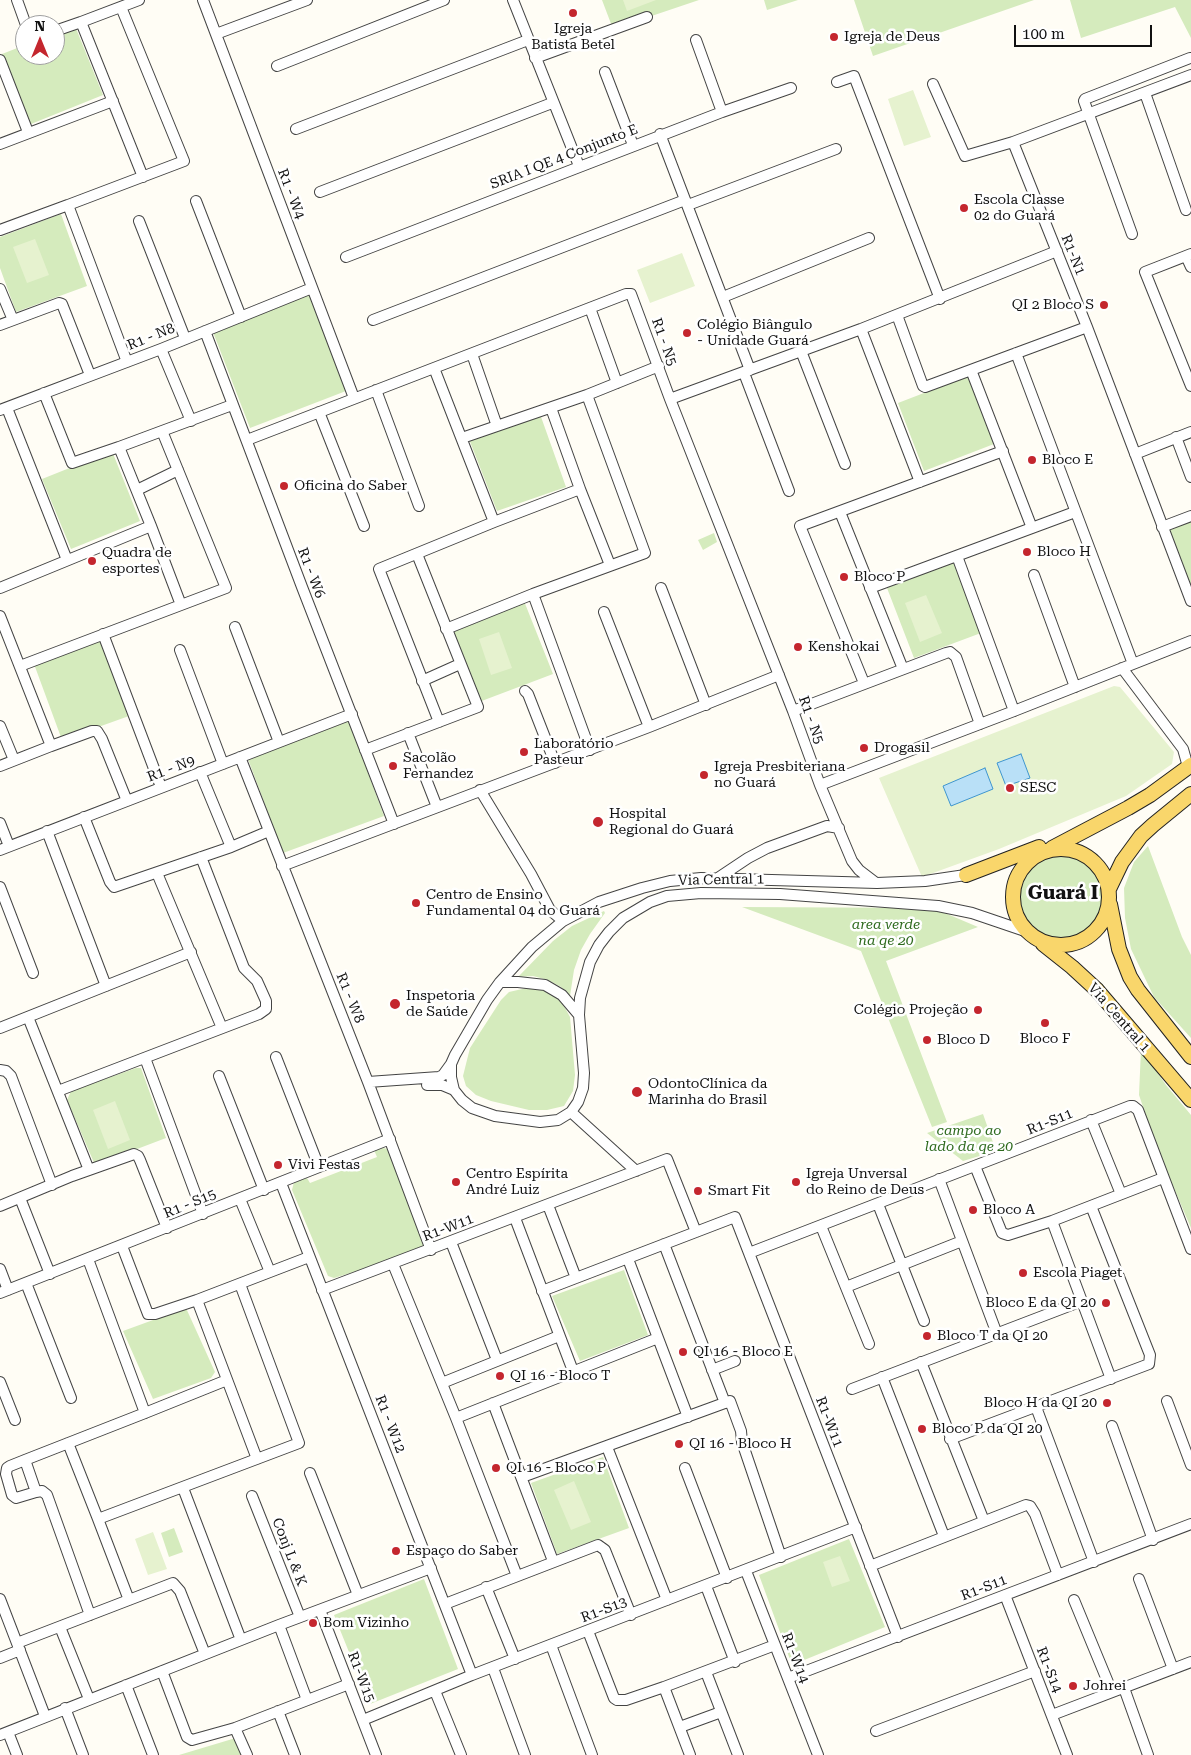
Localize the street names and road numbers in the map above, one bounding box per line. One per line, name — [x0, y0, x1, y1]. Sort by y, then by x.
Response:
street label: SRIA I QE 4 Conjunto E — [488, 121, 640, 193]
street label: R1 - W4 — [274, 166, 308, 222]
street label: R1-N1 — [1057, 232, 1089, 278]
street label: R1 - N5 — [648, 316, 680, 368]
street label: R1 - N8 — [125, 320, 177, 354]
street label: R1 - W6 — [294, 545, 328, 601]
street label: R1 - N5 — [795, 694, 827, 746]
street label: R1 - N9 — [145, 752, 197, 786]
street label: Via Central 1 — [678, 871, 764, 889]
street label: R1 - W8 — [332, 970, 368, 1026]
street label: Via Central 1 — [1084, 980, 1154, 1056]
street label: R1-S11 — [1025, 1105, 1075, 1139]
street label: R1 - S15 — [161, 1186, 219, 1222]
street label: R1-W11 — [420, 1211, 476, 1245]
street label: R1 - W12 — [371, 1393, 409, 1455]
street label: R1-W11 — [812, 1394, 846, 1450]
street label: Conj L & K — [268, 1515, 310, 1589]
street label: R1-S11 — [959, 1572, 1009, 1604]
street label: R1-S13 — [579, 1594, 629, 1626]
street label: R1-W14 — [778, 1630, 812, 1686]
street label: R1-S14 — [1033, 1645, 1065, 1695]
street label: R1-W15 — [344, 1649, 378, 1705]

